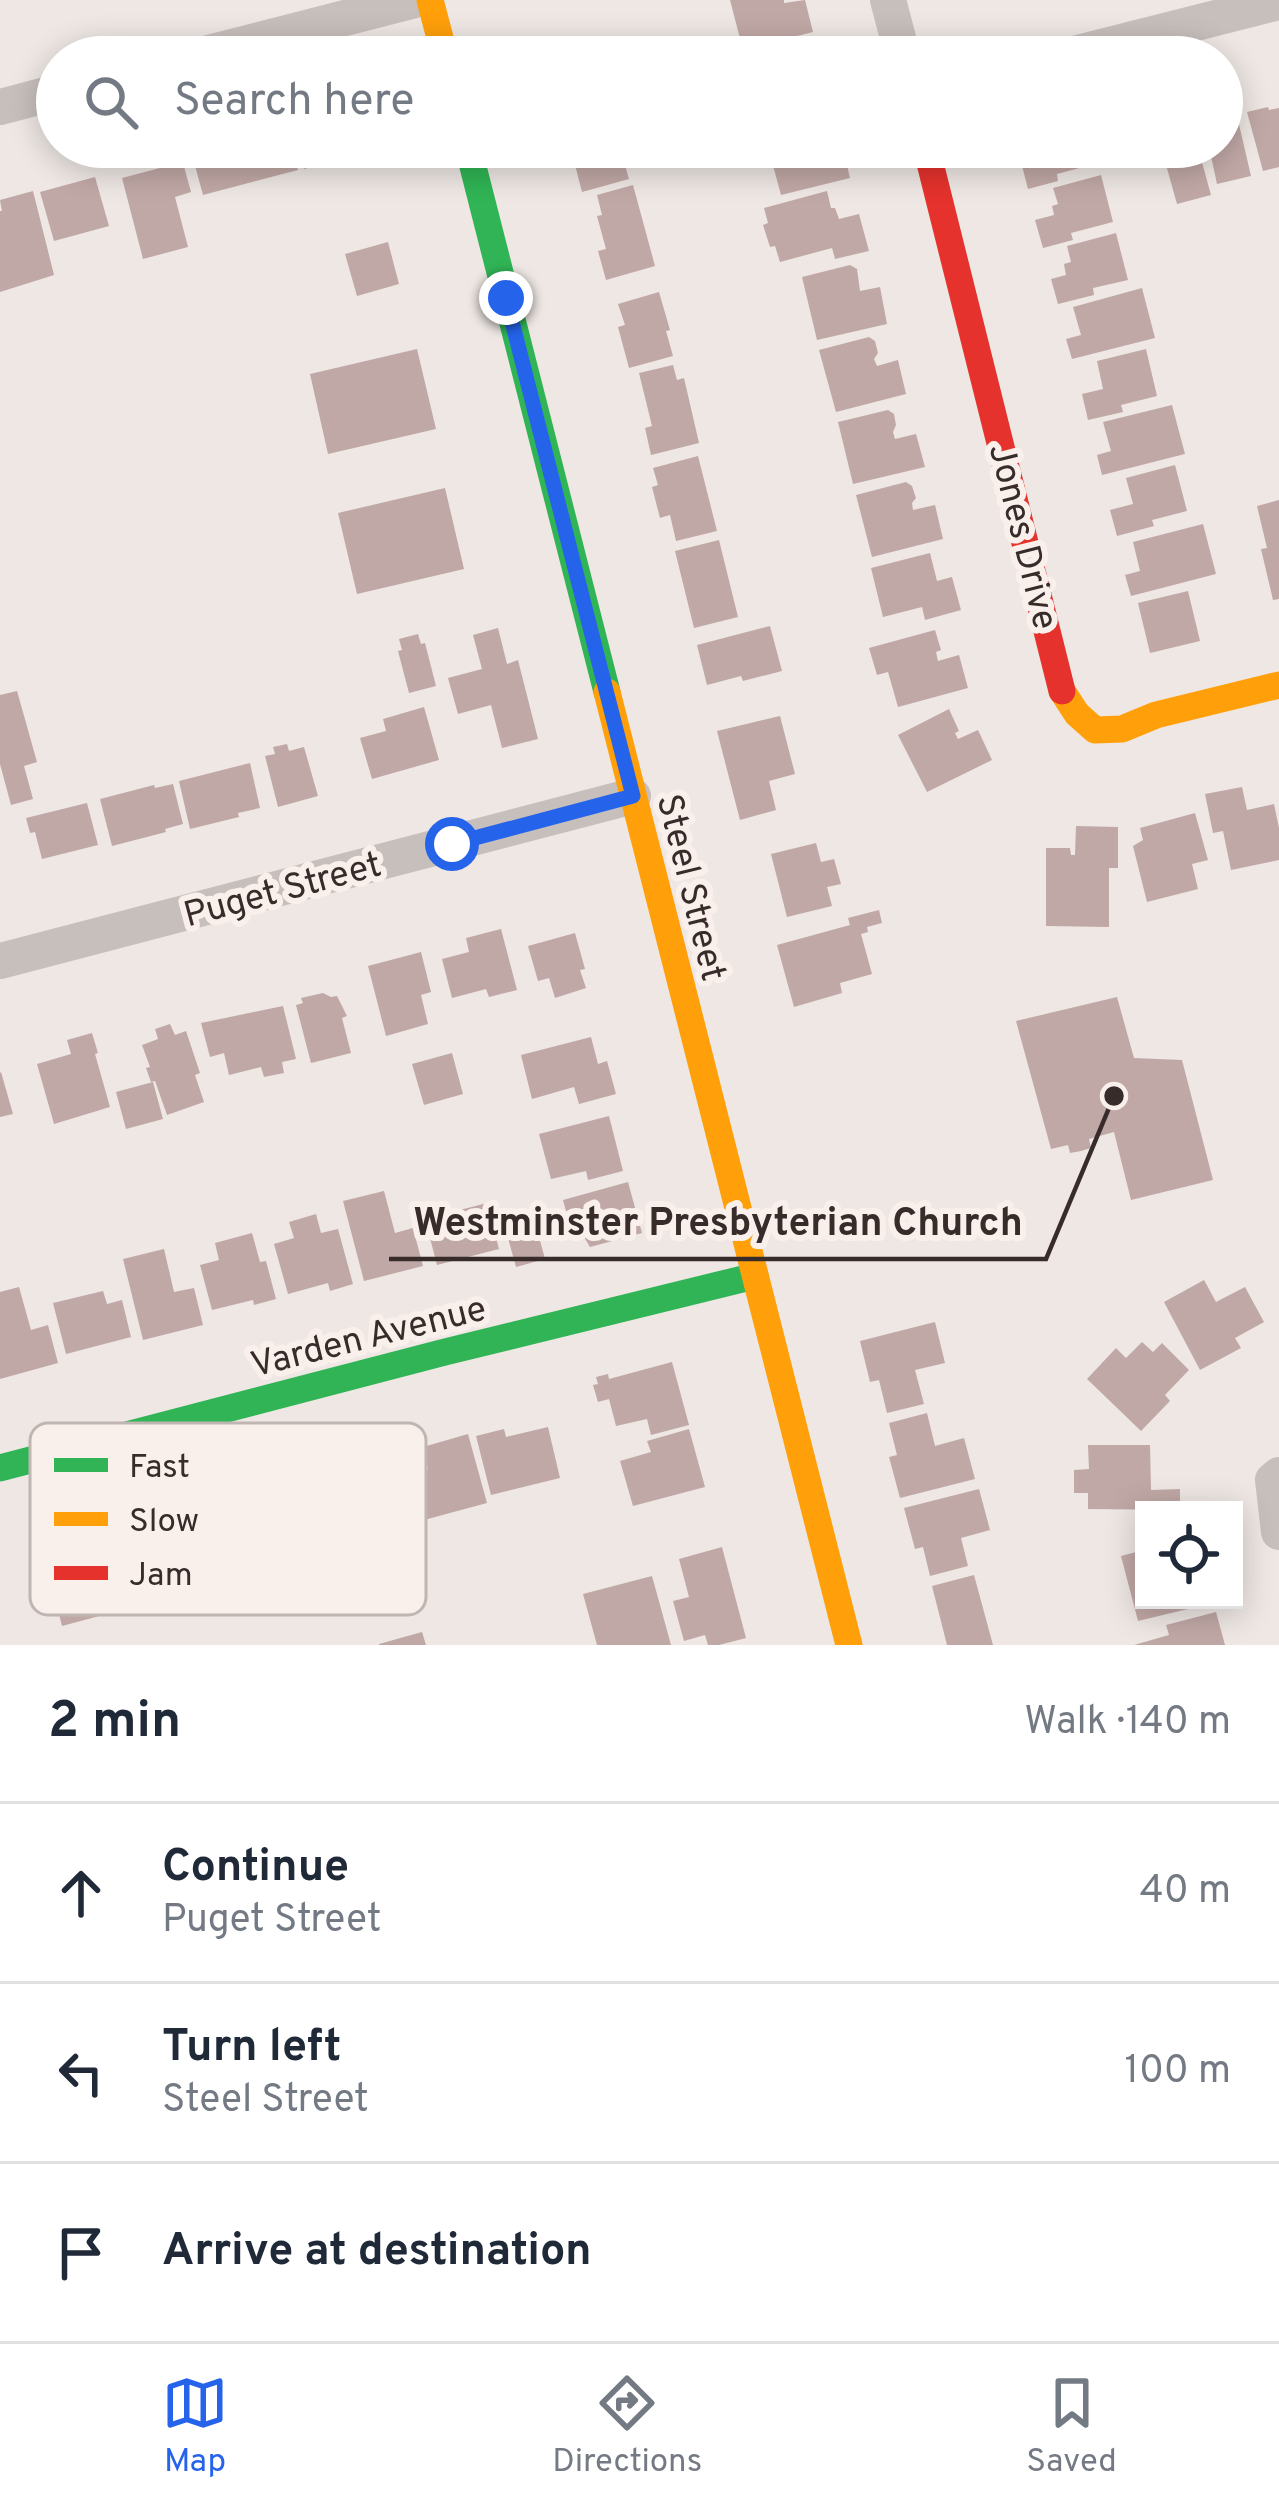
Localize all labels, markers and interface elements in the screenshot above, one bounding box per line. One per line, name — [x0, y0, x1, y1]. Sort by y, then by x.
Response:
search box — [36, 36, 1243, 168]
icon: search — [78, 69, 144, 135]
text: Search here — [174, 74, 414, 131]
route end — [479, 271, 533, 325]
street label: Jones Drive — [976, 439, 1066, 635]
street label: Steel Street — [644, 790, 735, 986]
route start — [425, 817, 479, 871]
street label: Puget Street — [179, 843, 387, 940]
callout: Westminster Presbyterian Church — [389, 1184, 1046, 1259]
text: Westminster Presbyterian Church — [413, 1201, 1023, 1250]
street label: Varden Avenue — [246, 1287, 491, 1390]
legend — [30, 1423, 426, 1615]
text: Fast — [129, 1448, 190, 1490]
map controls — [1135, 1501, 1243, 1609]
button: locate — [1135, 1501, 1243, 1609]
text: Slow — [129, 1502, 199, 1544]
text: Jam — [129, 1556, 193, 1598]
text: 2 min — [48, 1691, 181, 1756]
text: Walk · 140 m — [1024, 1699, 1231, 1748]
text: Continue — [162, 1840, 349, 1897]
icon: ahead — [48, 1860, 114, 1926]
text: 40 m — [1140, 1868, 1231, 1917]
text: Puget Street — [162, 1897, 381, 1946]
text: Turn left — [162, 2020, 341, 2077]
icon: left — [48, 2040, 114, 2106]
text: 100 m — [1124, 2048, 1231, 2097]
text: Steel Street — [162, 2077, 369, 2126]
icon: arrive — [48, 2220, 114, 2286]
text: Arrive at destination — [162, 2224, 592, 2281]
tab: Map — [162, 2370, 228, 2484]
tab: Directions — [552, 2370, 702, 2484]
tab: Saved — [1026, 2370, 1117, 2484]

